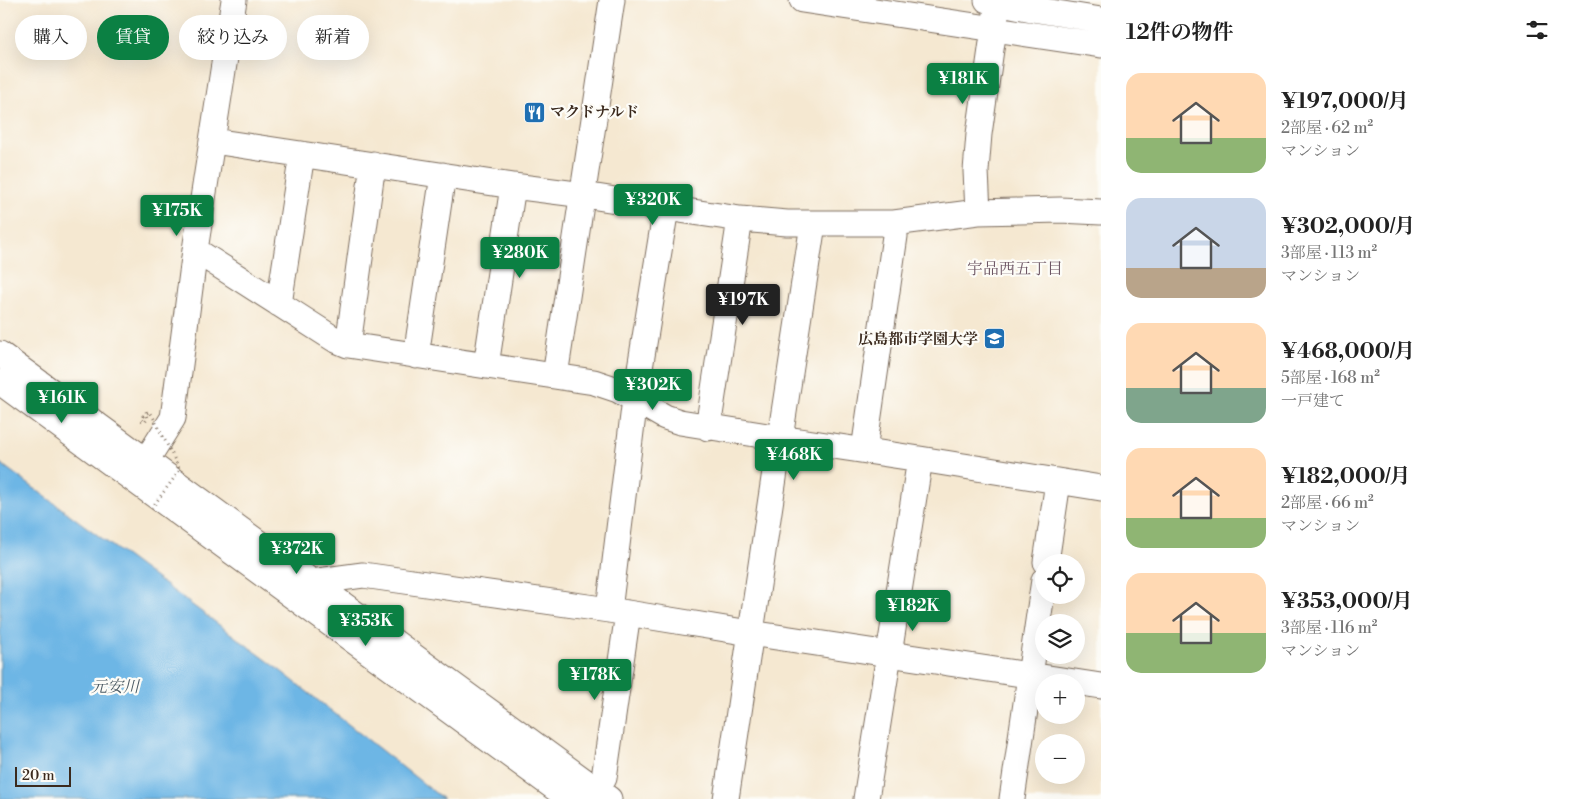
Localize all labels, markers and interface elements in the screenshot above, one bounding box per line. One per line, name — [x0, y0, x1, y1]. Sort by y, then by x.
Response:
chip: 購入 — [15, 15, 87, 60]
chip: 賃貸 — [97, 15, 169, 60]
chip: 絞り込み — [179, 15, 287, 60]
chip: 新着 — [297, 15, 369, 60]
icon: filters — [1523, 16, 1551, 44]
text: 12件の物件 — [1126, 20, 1234, 46]
pin: ¥181K — [928, 62, 998, 105]
text: ¥181K — [938, 69, 988, 89]
text: ¥197,000/月 — [1281, 89, 1409, 115]
icon: home — [1166, 93, 1226, 153]
restaurant icon: マクドナルド — [522, 100, 546, 124]
place label: マクドナルド — [550, 103, 639, 122]
text: 2部屋 · 62 m² — [1281, 118, 1373, 138]
text: マンション — [1281, 141, 1360, 161]
pin: ¥320K — [618, 184, 688, 226]
text: ¥320K — [625, 190, 681, 210]
pin: ¥175K — [142, 194, 212, 237]
text: ¥175K — [152, 201, 203, 221]
text: ¥302,000/月 — [1281, 214, 1415, 240]
icon: home — [1166, 218, 1226, 278]
pin: ¥280K — [485, 236, 555, 279]
text: ¥280K — [491, 243, 549, 263]
text: 3部屋 · 113 m² — [1281, 243, 1377, 263]
district label: 宇品西五丁目 — [967, 259, 1063, 279]
text: マンション — [1281, 266, 1360, 286]
pin: ¥197K — [708, 284, 778, 326]
text: ¥197K — [717, 290, 769, 310]
school or university icon: 広島都市学園大学 — [982, 327, 1006, 351]
place label: 広島都市学園大学 — [858, 330, 978, 349]
text: ¥468,000/月 — [1281, 339, 1415, 365]
icon: home — [1166, 343, 1226, 403]
pin: ¥302K — [618, 368, 688, 411]
text: 5部屋 · 168 m² — [1281, 368, 1380, 388]
text: ¥302K — [625, 375, 681, 395]
pin: ¥161K — [27, 382, 97, 424]
text: ¥161K — [37, 388, 87, 408]
text: 一戸建て — [1281, 391, 1345, 411]
pin: ¥468K — [759, 438, 829, 481]
text: ¥468K — [766, 445, 822, 465]
text: ¥182,000/月 — [1281, 464, 1411, 490]
icon: home — [1166, 468, 1226, 528]
text: 2部屋 · 66 m² — [1281, 493, 1374, 513]
text: マンション — [1281, 516, 1360, 536]
pin: ¥372K — [262, 532, 332, 575]
text: ¥372K — [270, 539, 324, 559]
map controls — [1035, 554, 1085, 784]
button: locate — [1035, 554, 1085, 604]
text: ¥353,000/月 — [1281, 589, 1413, 615]
pin: ¥182K — [878, 590, 948, 632]
icon: home — [1166, 593, 1226, 653]
text: ¥182K — [887, 596, 939, 616]
pin: ¥353K — [331, 604, 401, 647]
text: ¥353K — [339, 611, 393, 631]
button: layers — [1035, 614, 1085, 664]
text: 3部屋 · 116 m² — [1281, 618, 1377, 638]
text: マンション — [1281, 641, 1360, 661]
pin: ¥178K — [560, 658, 630, 701]
text: ¥178K — [569, 665, 621, 685]
button: + — [1035, 674, 1085, 724]
water label: 元安川 — [91, 677, 141, 697]
button: − — [1035, 734, 1085, 784]
scale bar — [15, 764, 71, 787]
text: 20 m — [22, 767, 54, 785]

